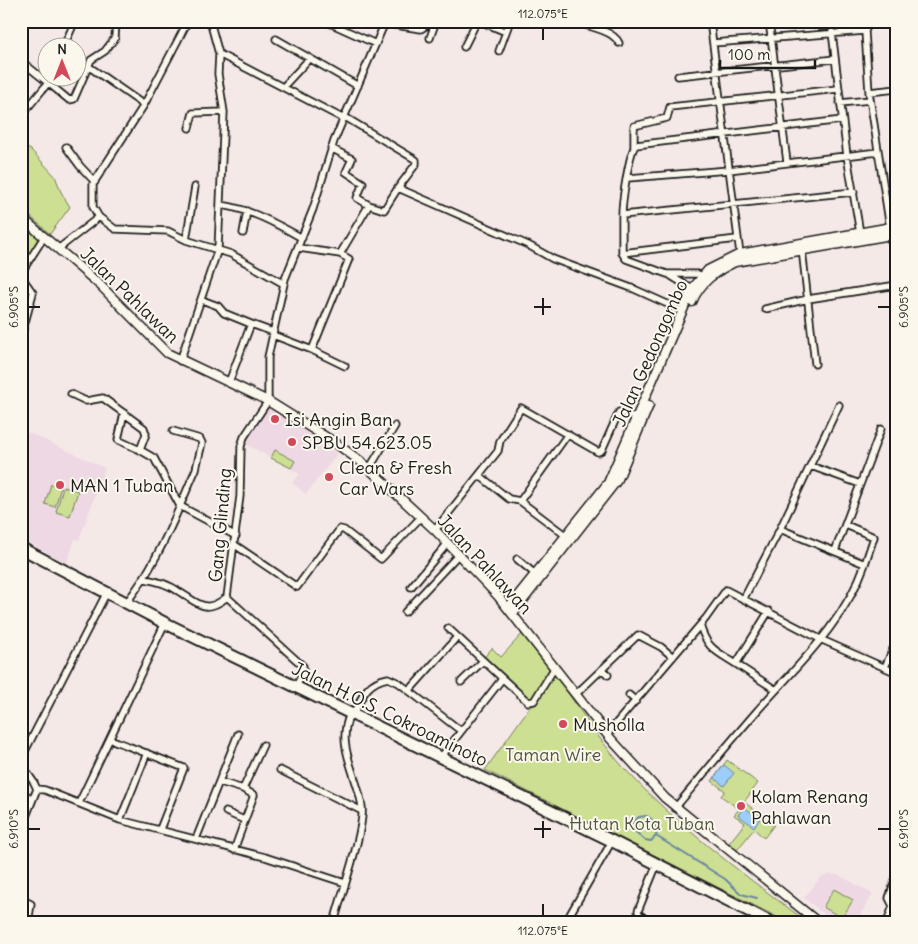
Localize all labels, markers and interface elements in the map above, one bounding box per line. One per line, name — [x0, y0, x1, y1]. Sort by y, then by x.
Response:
text: 112.075°E — [518, 6, 568, 21]
north arrow — [38, 38, 88, 88]
scale bar — [720, 38, 816, 70]
text: N — [57, 40, 67, 58]
text: 100 m — [728, 45, 770, 64]
street label: Jalan Pahlawan — [76, 242, 184, 348]
street label: Jalan Gedongombo — [607, 276, 693, 430]
text: 6.905°S — [6, 286, 21, 328]
text: 6.905°S — [896, 286, 911, 328]
place label: Isi Angin Ban — [285, 408, 393, 431]
marker: Isi Angin Ban — [269, 413, 281, 425]
place label: SPBU 54.623.05 — [302, 431, 432, 454]
marker: SPBU 54.623.05 — [286, 436, 298, 448]
place label: Clean & Fresh Car Wars — [339, 456, 452, 500]
street label: Gang Glinding — [204, 467, 236, 583]
marker: Clean & Fresh Car Wars — [323, 471, 335, 483]
place label: MAN 1 Tuban — [70, 474, 174, 497]
marker: MAN 1 Tuban — [54, 479, 66, 491]
street label: Jalan Pahlawan — [433, 509, 537, 619]
street label: Jalan H.O.S. Cokroaminoto — [288, 657, 492, 771]
place label: Musholla — [573, 713, 645, 736]
marker: Musholla — [557, 718, 569, 730]
park label: Taman Wire — [505, 743, 601, 766]
place label: Kolam Renang Pahlawan — [751, 785, 868, 829]
marker: Kolam Renang Pahlawan — [735, 800, 747, 812]
text: 6.910°S — [6, 809, 21, 849]
text: 6.910°S — [896, 809, 911, 849]
park label: Hutan Kota Tuban — [569, 812, 715, 835]
text: 112.075°E — [518, 923, 568, 938]

